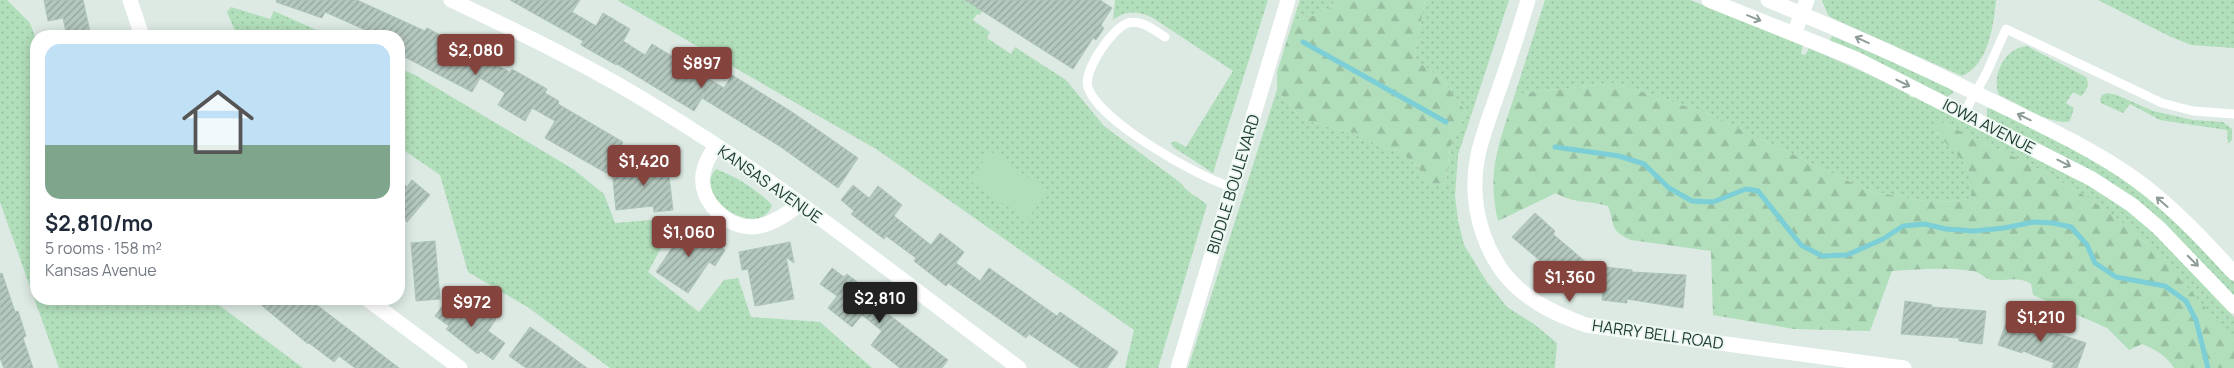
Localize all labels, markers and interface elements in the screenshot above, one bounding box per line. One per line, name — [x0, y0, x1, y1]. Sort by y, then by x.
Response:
one-way arrow — [1746, 13, 1761, 23]
pin: $2,080 — [435, 34, 517, 76]
one-way arrow — [1854, 34, 1869, 44]
text: $2,080 — [448, 39, 504, 61]
pin: $897 — [672, 46, 732, 89]
text: $897 — [683, 52, 721, 74]
icon: home — [173, 77, 263, 167]
one-way arrow — [1895, 79, 1910, 88]
street label: IOWA AVENUE — [1939, 93, 2039, 159]
street label: BIDDLE BOULEVARD — [1201, 111, 1265, 257]
one-way arrow — [2017, 111, 2032, 121]
street label: KANSAS AVENUE — [714, 140, 826, 228]
pin: $1,420 — [603, 144, 685, 187]
text: $1,420 — [618, 150, 670, 172]
one-way arrow — [2056, 159, 2071, 168]
one-way arrow — [2156, 196, 2169, 207]
text: $2,810/mo — [45, 209, 153, 237]
pin: $1,060 — [648, 216, 730, 258]
text: $1,060 — [663, 221, 715, 243]
text: 5 rooms · 158 m² — [45, 237, 162, 259]
one-way arrow — [2187, 255, 2199, 267]
text: Kansas Avenue — [45, 259, 157, 281]
pin: $1,360 — [1529, 260, 1611, 303]
text: $1,360 — [1544, 266, 1596, 288]
pin: $2,810 — [839, 282, 921, 324]
pin: $972 — [442, 286, 502, 328]
text: $2,810 — [854, 287, 906, 309]
text: $972 — [453, 291, 491, 313]
pin: $1,210 — [2000, 300, 2082, 343]
text: $1,210 — [2017, 306, 2065, 328]
street label: HARRY BELL ROAD — [1591, 314, 1725, 354]

